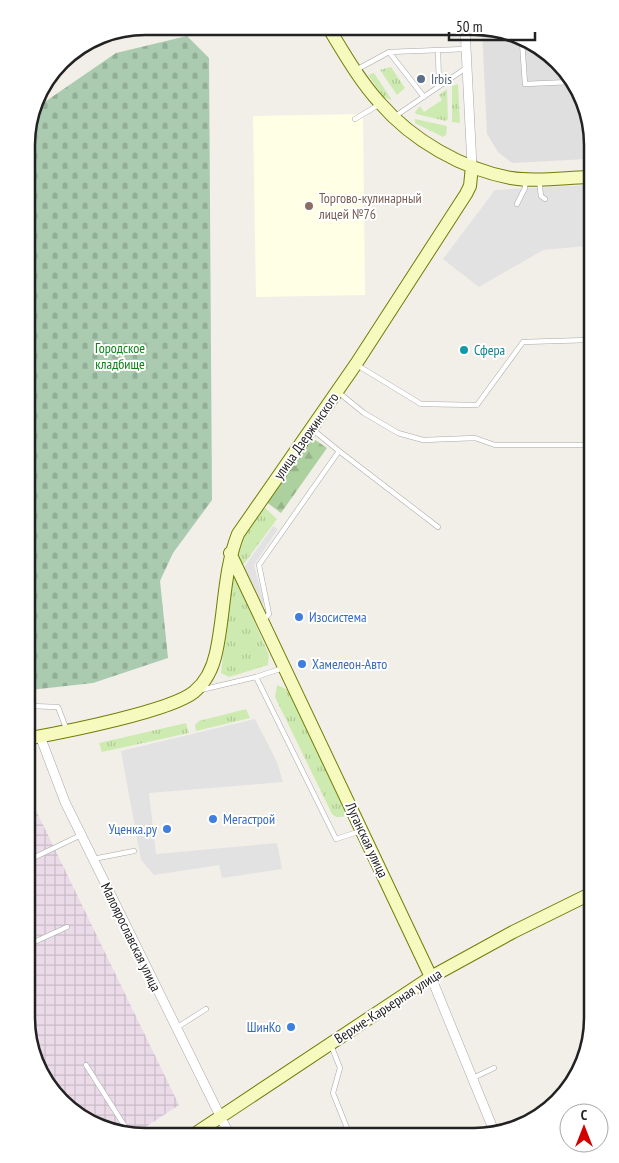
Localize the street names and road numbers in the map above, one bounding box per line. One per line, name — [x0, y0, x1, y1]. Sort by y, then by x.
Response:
street label: улица Дзержинского — [269, 389, 343, 483]
street label: Луганская улица — [341, 799, 392, 881]
street label: Малоярославская улица — [97, 880, 165, 994]
street label: Верхне-Карьерная улица — [331, 965, 445, 1047]

